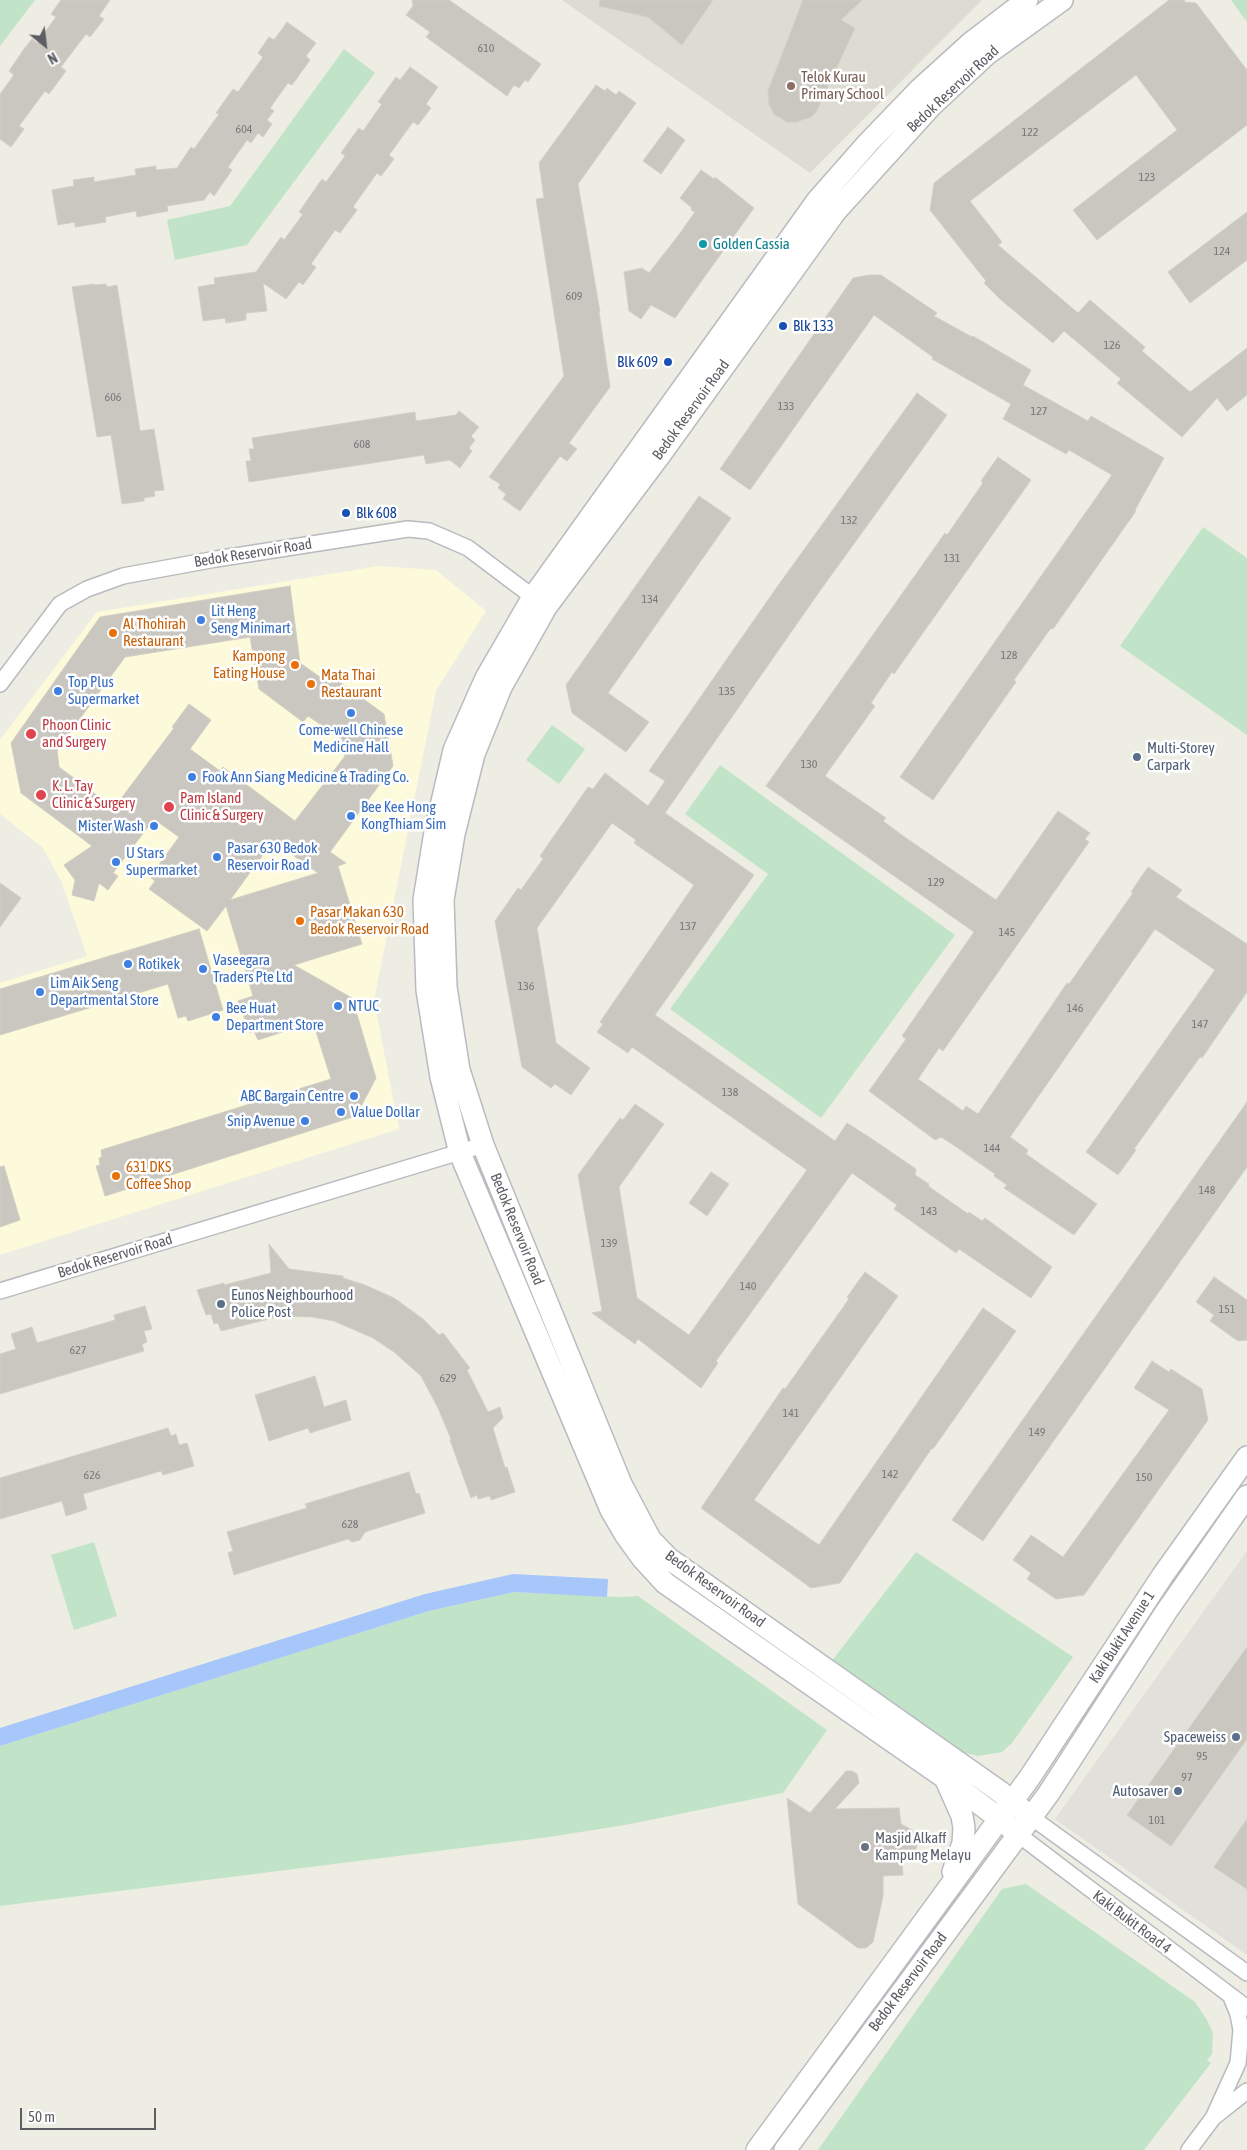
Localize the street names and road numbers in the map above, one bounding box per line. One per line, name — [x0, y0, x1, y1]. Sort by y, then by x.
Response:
street label: Bedok Reservoir Road — [903, 42, 1003, 136]
street label: Bedok Reservoir Road — [649, 357, 733, 463]
street label: Bedok Reservoir Road — [193, 535, 313, 571]
street label: Bedok Reservoir Road — [486, 1170, 548, 1288]
street label: Bedok Reservoir Road — [55, 1230, 175, 1282]
street label: Bedok Reservoir Road — [662, 1547, 768, 1631]
street label: Kaki Bukit Avenue 1 — [1085, 1587, 1159, 1687]
street label: Kaki Bukit Road 4 — [1089, 1887, 1175, 1957]
street label: Bedok Reservoir Road — [865, 1929, 951, 2035]

